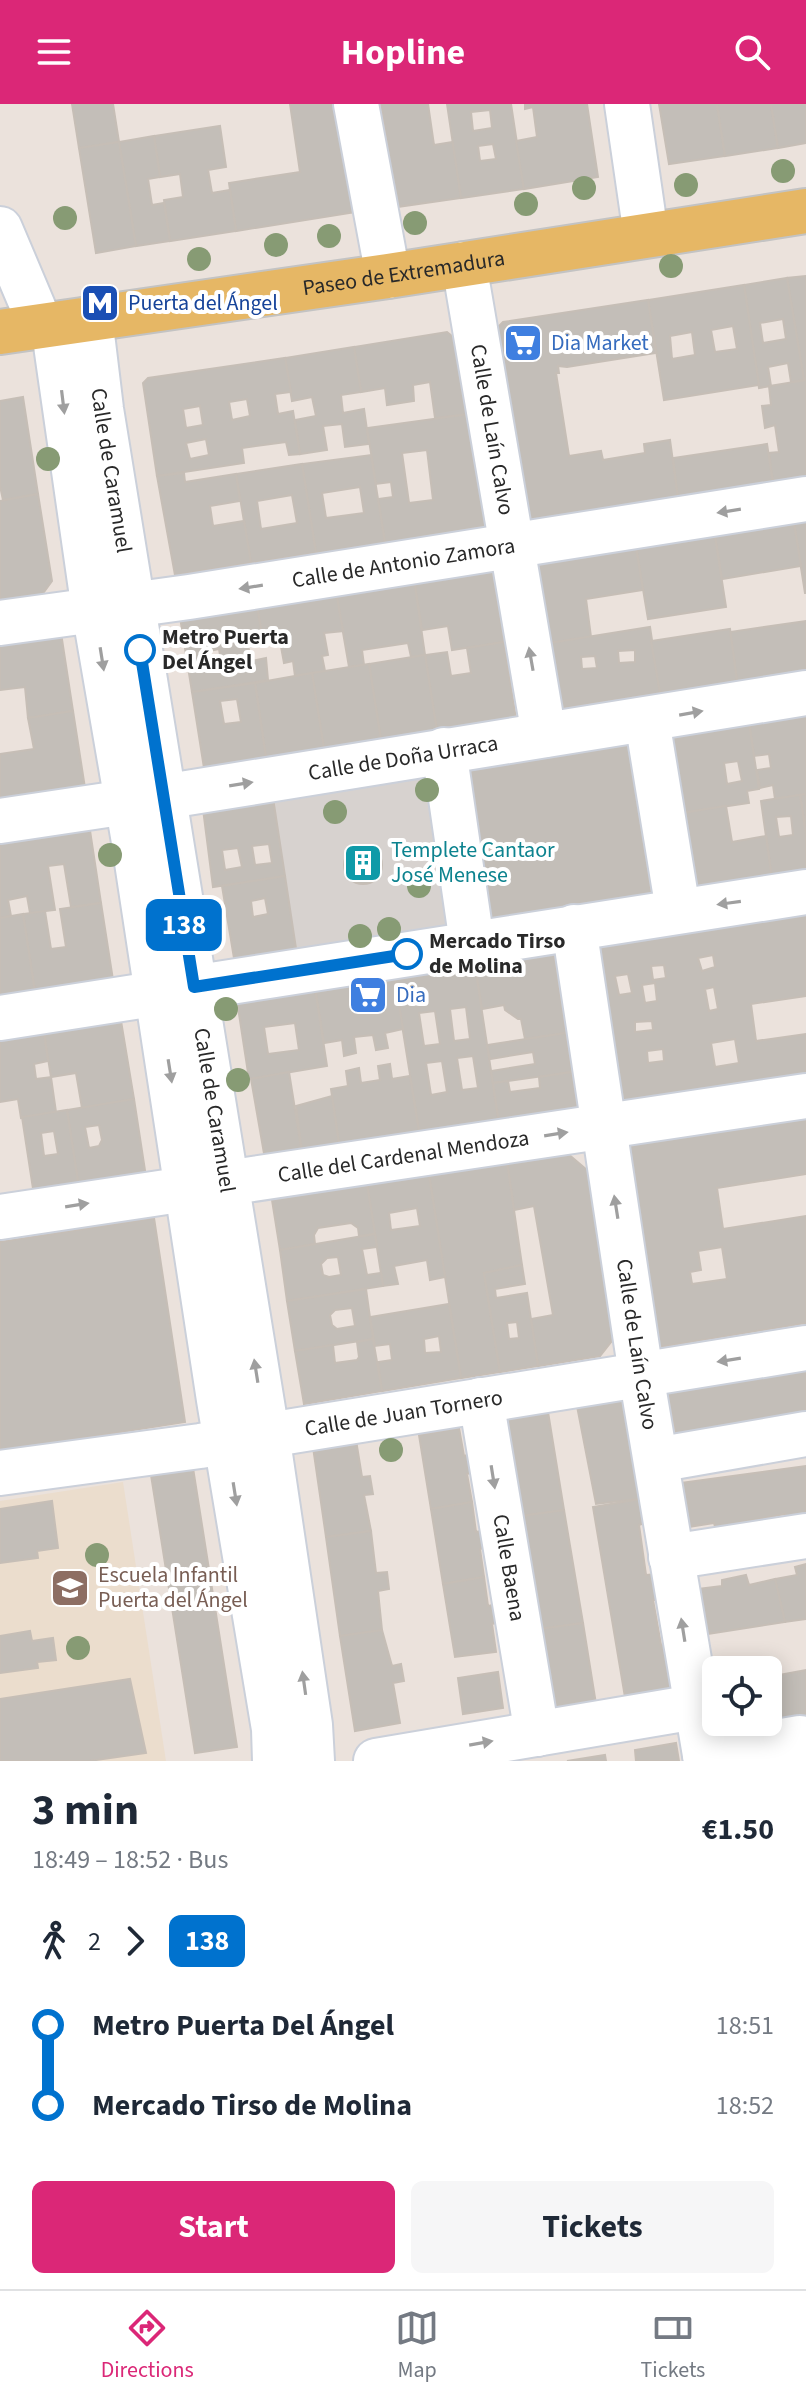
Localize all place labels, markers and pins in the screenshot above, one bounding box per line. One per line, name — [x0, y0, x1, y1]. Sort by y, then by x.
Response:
metro station icon: Puerta del Ángel — [79, 282, 121, 324]
place label: Puerta del Ángel — [128, 287, 278, 319]
supermarket icon: Dia Market — [502, 322, 544, 364]
place label: Dia Market — [551, 327, 649, 359]
place label: Metro Puerta Del Ángel — [162, 621, 289, 678]
marker: Metro Puerta Del Ángel — [125, 635, 155, 665]
place label: Templete Cantaor José Menese — [391, 834, 555, 891]
building icon: Templete Cantaor José Menese — [342, 842, 384, 884]
place label: Mercado Tirso de Molina — [429, 925, 565, 982]
marker: Mercado Tirso de Molina — [392, 939, 422, 969]
supermarket icon: Dia — [347, 974, 389, 1016]
place label: Dia — [396, 979, 426, 1011]
place label: Escuela Infantil Puerta del Ángel — [98, 1559, 248, 1616]
school or university icon: Escuela Infantil Puerta del Ángel — [49, 1567, 91, 1609]

